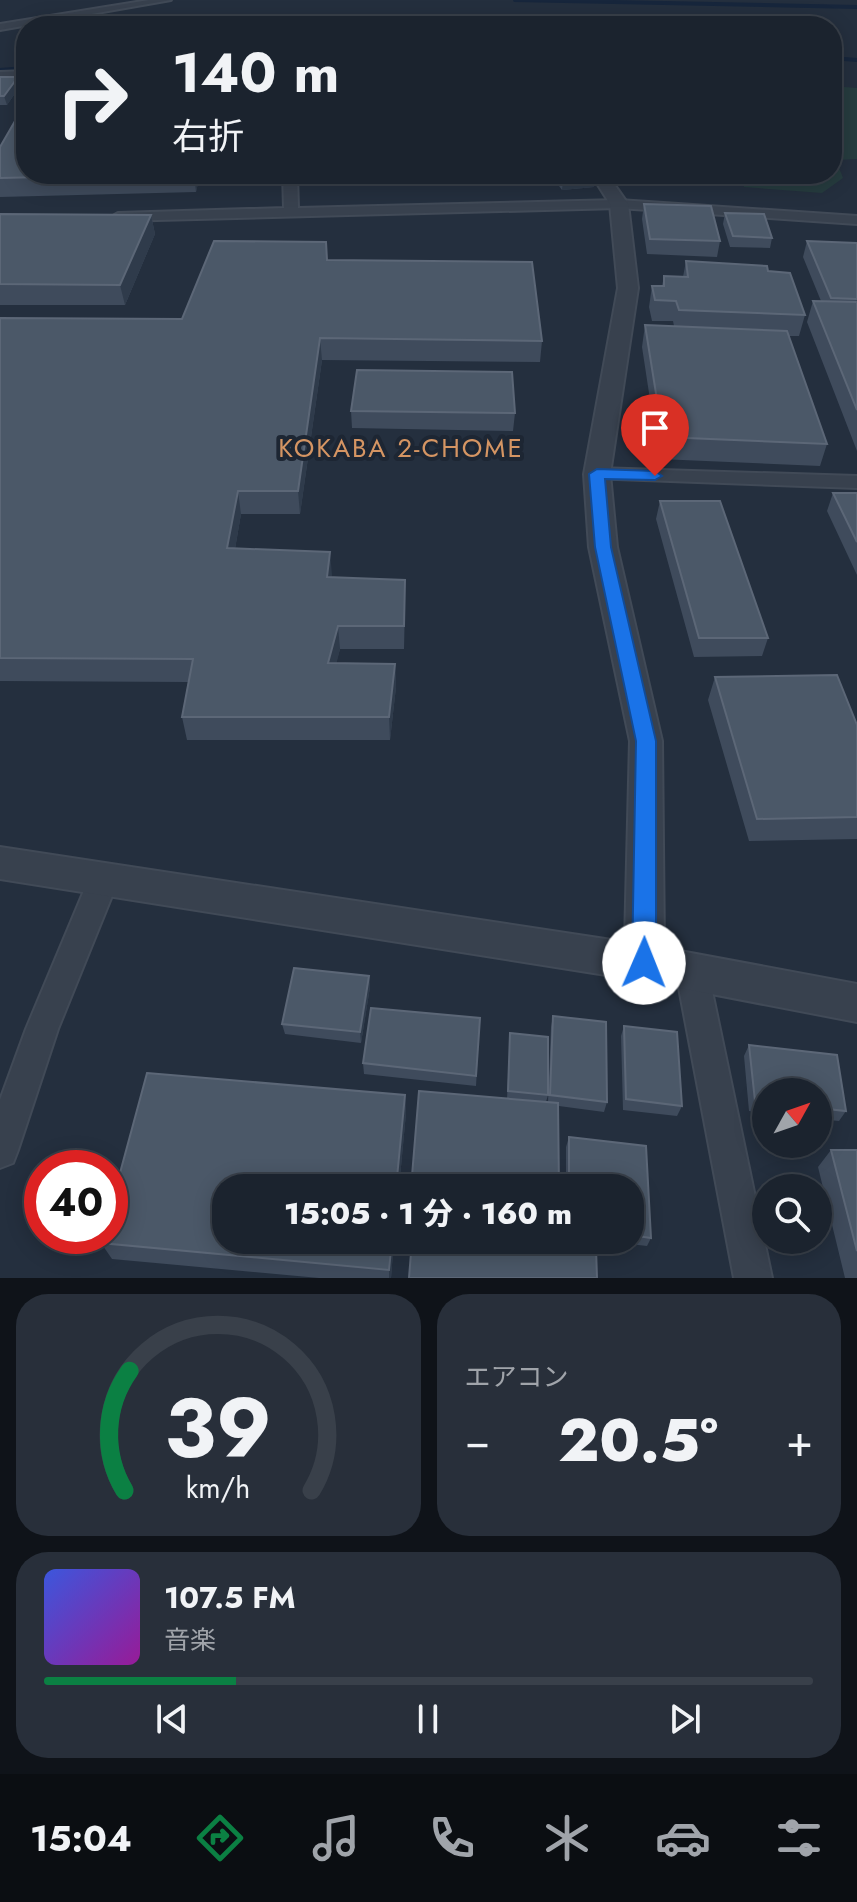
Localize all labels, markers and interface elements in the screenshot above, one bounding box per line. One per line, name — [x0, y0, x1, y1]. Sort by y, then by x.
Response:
text: 140 m — [172, 32, 339, 113]
icon: right — [40, 48, 144, 152]
text: 右折 — [172, 110, 244, 162]
pin — [621, 394, 689, 476]
icon: arrive — [633, 406, 677, 450]
district label: KOKABA 2-CHOME — [278, 429, 524, 467]
position arrow — [602, 921, 686, 1005]
north arrow — [752, 1078, 832, 1158]
map controls — [752, 1078, 832, 1254]
speed limit sign: 40 — [24, 1150, 128, 1254]
button: search — [752, 1174, 832, 1254]
text: 15:05 · 1 分 · 160 m — [284, 1192, 572, 1235]
text: エアコン — [465, 1358, 569, 1396]
text: 39 — [165, 1368, 272, 1488]
text: 20.5° — [558, 1397, 718, 1484]
text: − — [465, 1409, 490, 1473]
text: + — [786, 1409, 813, 1473]
text: km/h — [186, 1467, 251, 1509]
text: 107.5 FM — [164, 1576, 296, 1619]
text: 音楽 — [164, 1621, 216, 1659]
icon: previous — [150, 1697, 194, 1741]
icon: pause — [406, 1697, 450, 1741]
icon: next — [663, 1697, 707, 1741]
icon: directions — [192, 1810, 248, 1866]
icon: music — [308, 1810, 364, 1866]
icon: phone — [424, 1810, 480, 1866]
icon: climate — [539, 1810, 595, 1866]
icon: car — [655, 1810, 711, 1866]
icon: filters — [771, 1810, 827, 1866]
text: 15:04 — [30, 1812, 132, 1864]

